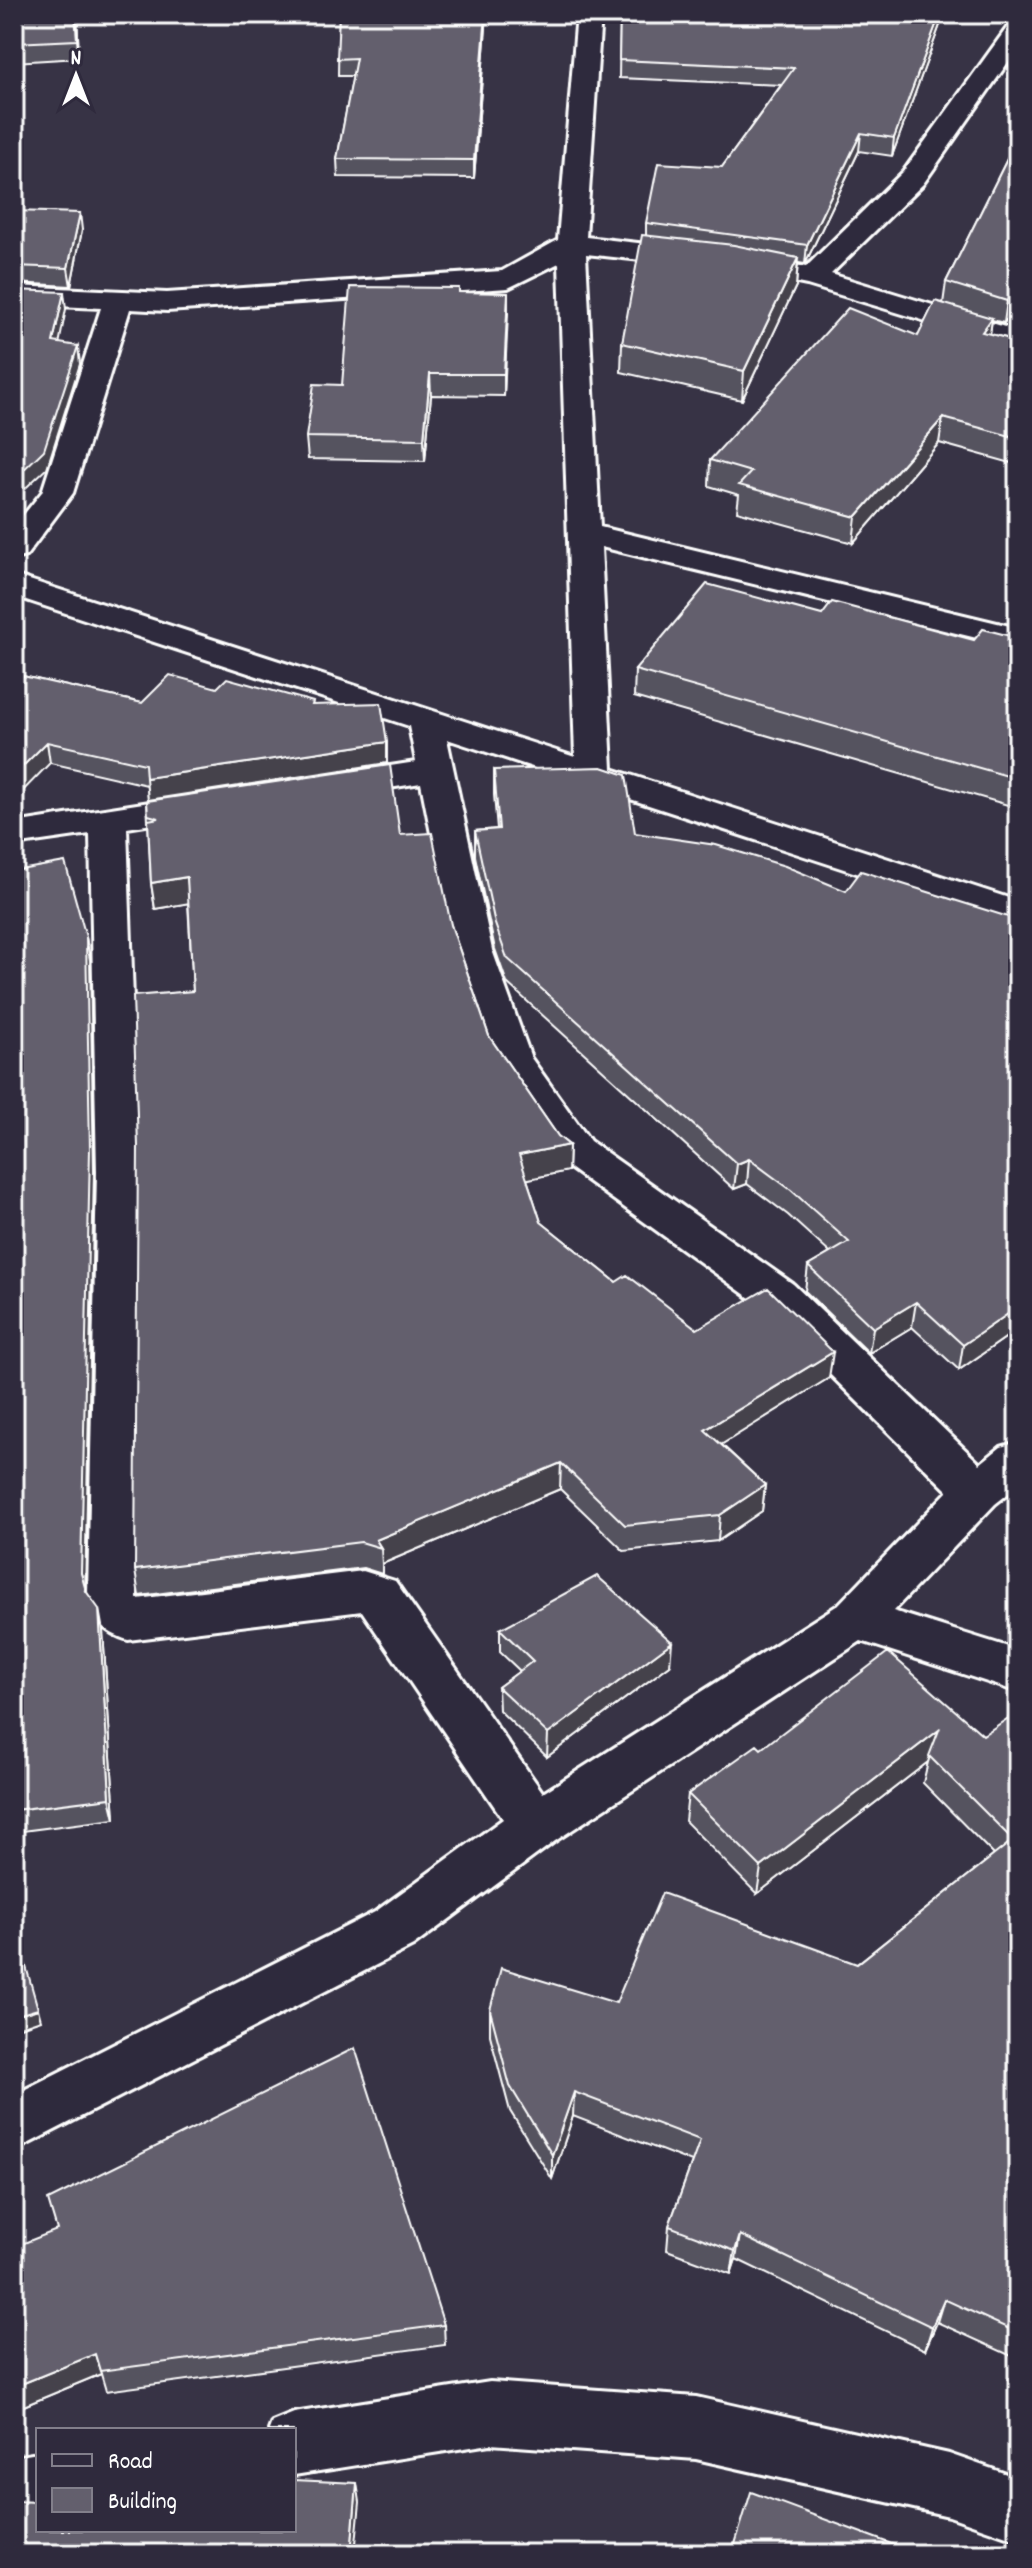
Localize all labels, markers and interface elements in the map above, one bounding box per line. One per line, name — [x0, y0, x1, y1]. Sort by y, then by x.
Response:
north arrow — [36, 36, 116, 116]
text: N — [71, 44, 82, 75]
legend — [36, 2428, 296, 2532]
text: Road — [108, 2446, 153, 2480]
text: Building — [108, 2486, 177, 2520]

